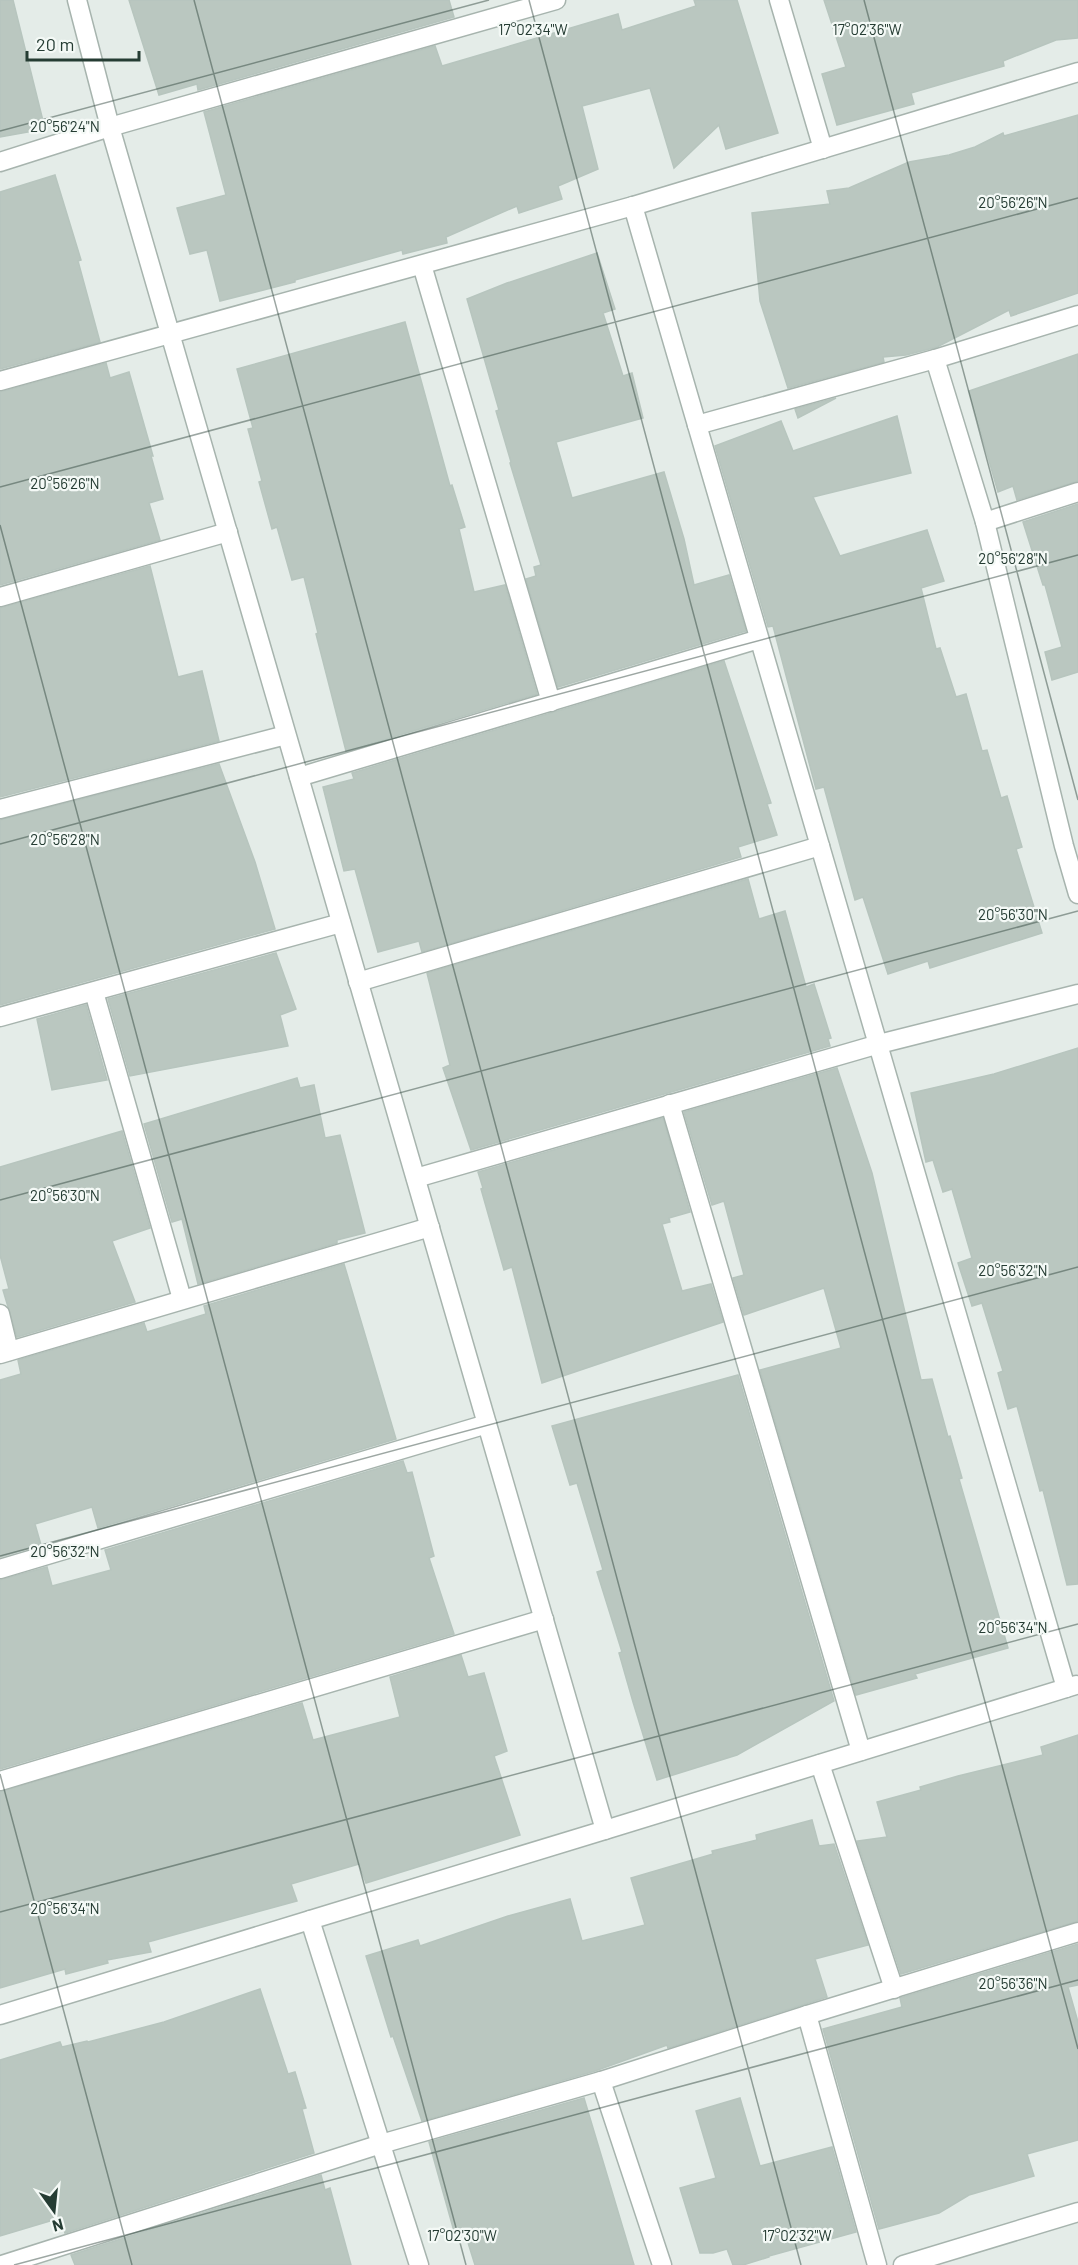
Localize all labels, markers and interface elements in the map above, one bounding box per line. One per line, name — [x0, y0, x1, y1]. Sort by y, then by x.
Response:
text: 17°02'34"W — [498, 20, 568, 38]
text: 17°02'36"W — [832, 20, 902, 38]
scale bar — [27, 24, 140, 62]
text: 20 m — [36, 33, 74, 55]
text: 20°56'24"N — [30, 117, 100, 135]
text: 20°56'26"N — [978, 193, 1048, 211]
text: 20°56'26"N — [30, 474, 100, 492]
text: 20°56'28"N — [978, 549, 1048, 567]
text: 20°56'28"N — [30, 830, 100, 848]
text: 20°56'30"N — [978, 905, 1048, 923]
text: 20°56'30"N — [30, 1186, 100, 1204]
text: 20°56'32"N — [978, 1261, 1048, 1279]
text: 20°56'32"N — [30, 1542, 100, 1560]
text: 20°56'34"N — [978, 1618, 1048, 1636]
text: 20°56'34"N — [30, 1899, 100, 1917]
text: 20°56'36"N — [978, 1974, 1048, 1992]
north arrow — [24, 2181, 84, 2241]
text: N — [50, 2215, 66, 2237]
text: 17°02'30"W — [427, 2226, 497, 2244]
text: 17°02'32"W — [762, 2226, 832, 2244]

